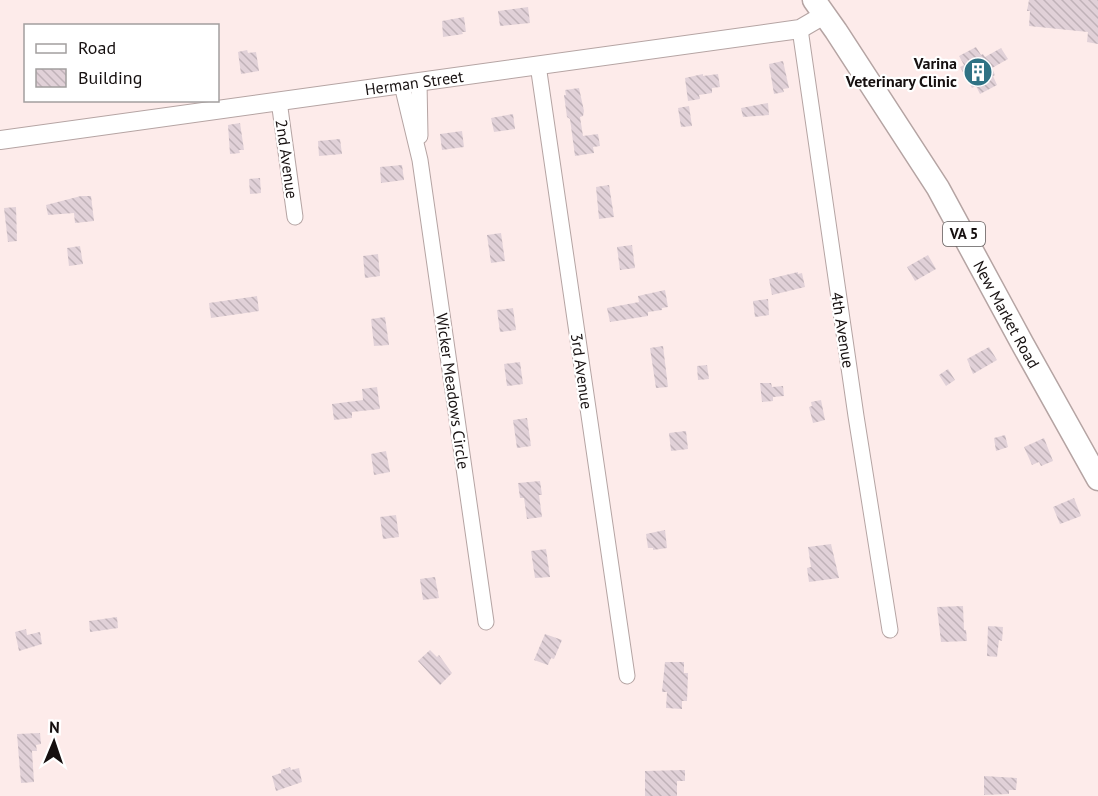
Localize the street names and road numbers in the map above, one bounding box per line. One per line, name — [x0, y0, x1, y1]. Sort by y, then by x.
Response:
street label: Herman Street — [363, 66, 465, 99]
street label: 2nd Avenue — [272, 118, 302, 200]
road number: VA 5 — [943, 222, 985, 246]
street label: New Market Road — [969, 257, 1044, 372]
street label: 4th Avenue — [827, 291, 859, 369]
street label: Wicker Meadows Circle — [432, 312, 474, 470]
street label: 3rd Avenue — [567, 332, 597, 410]

